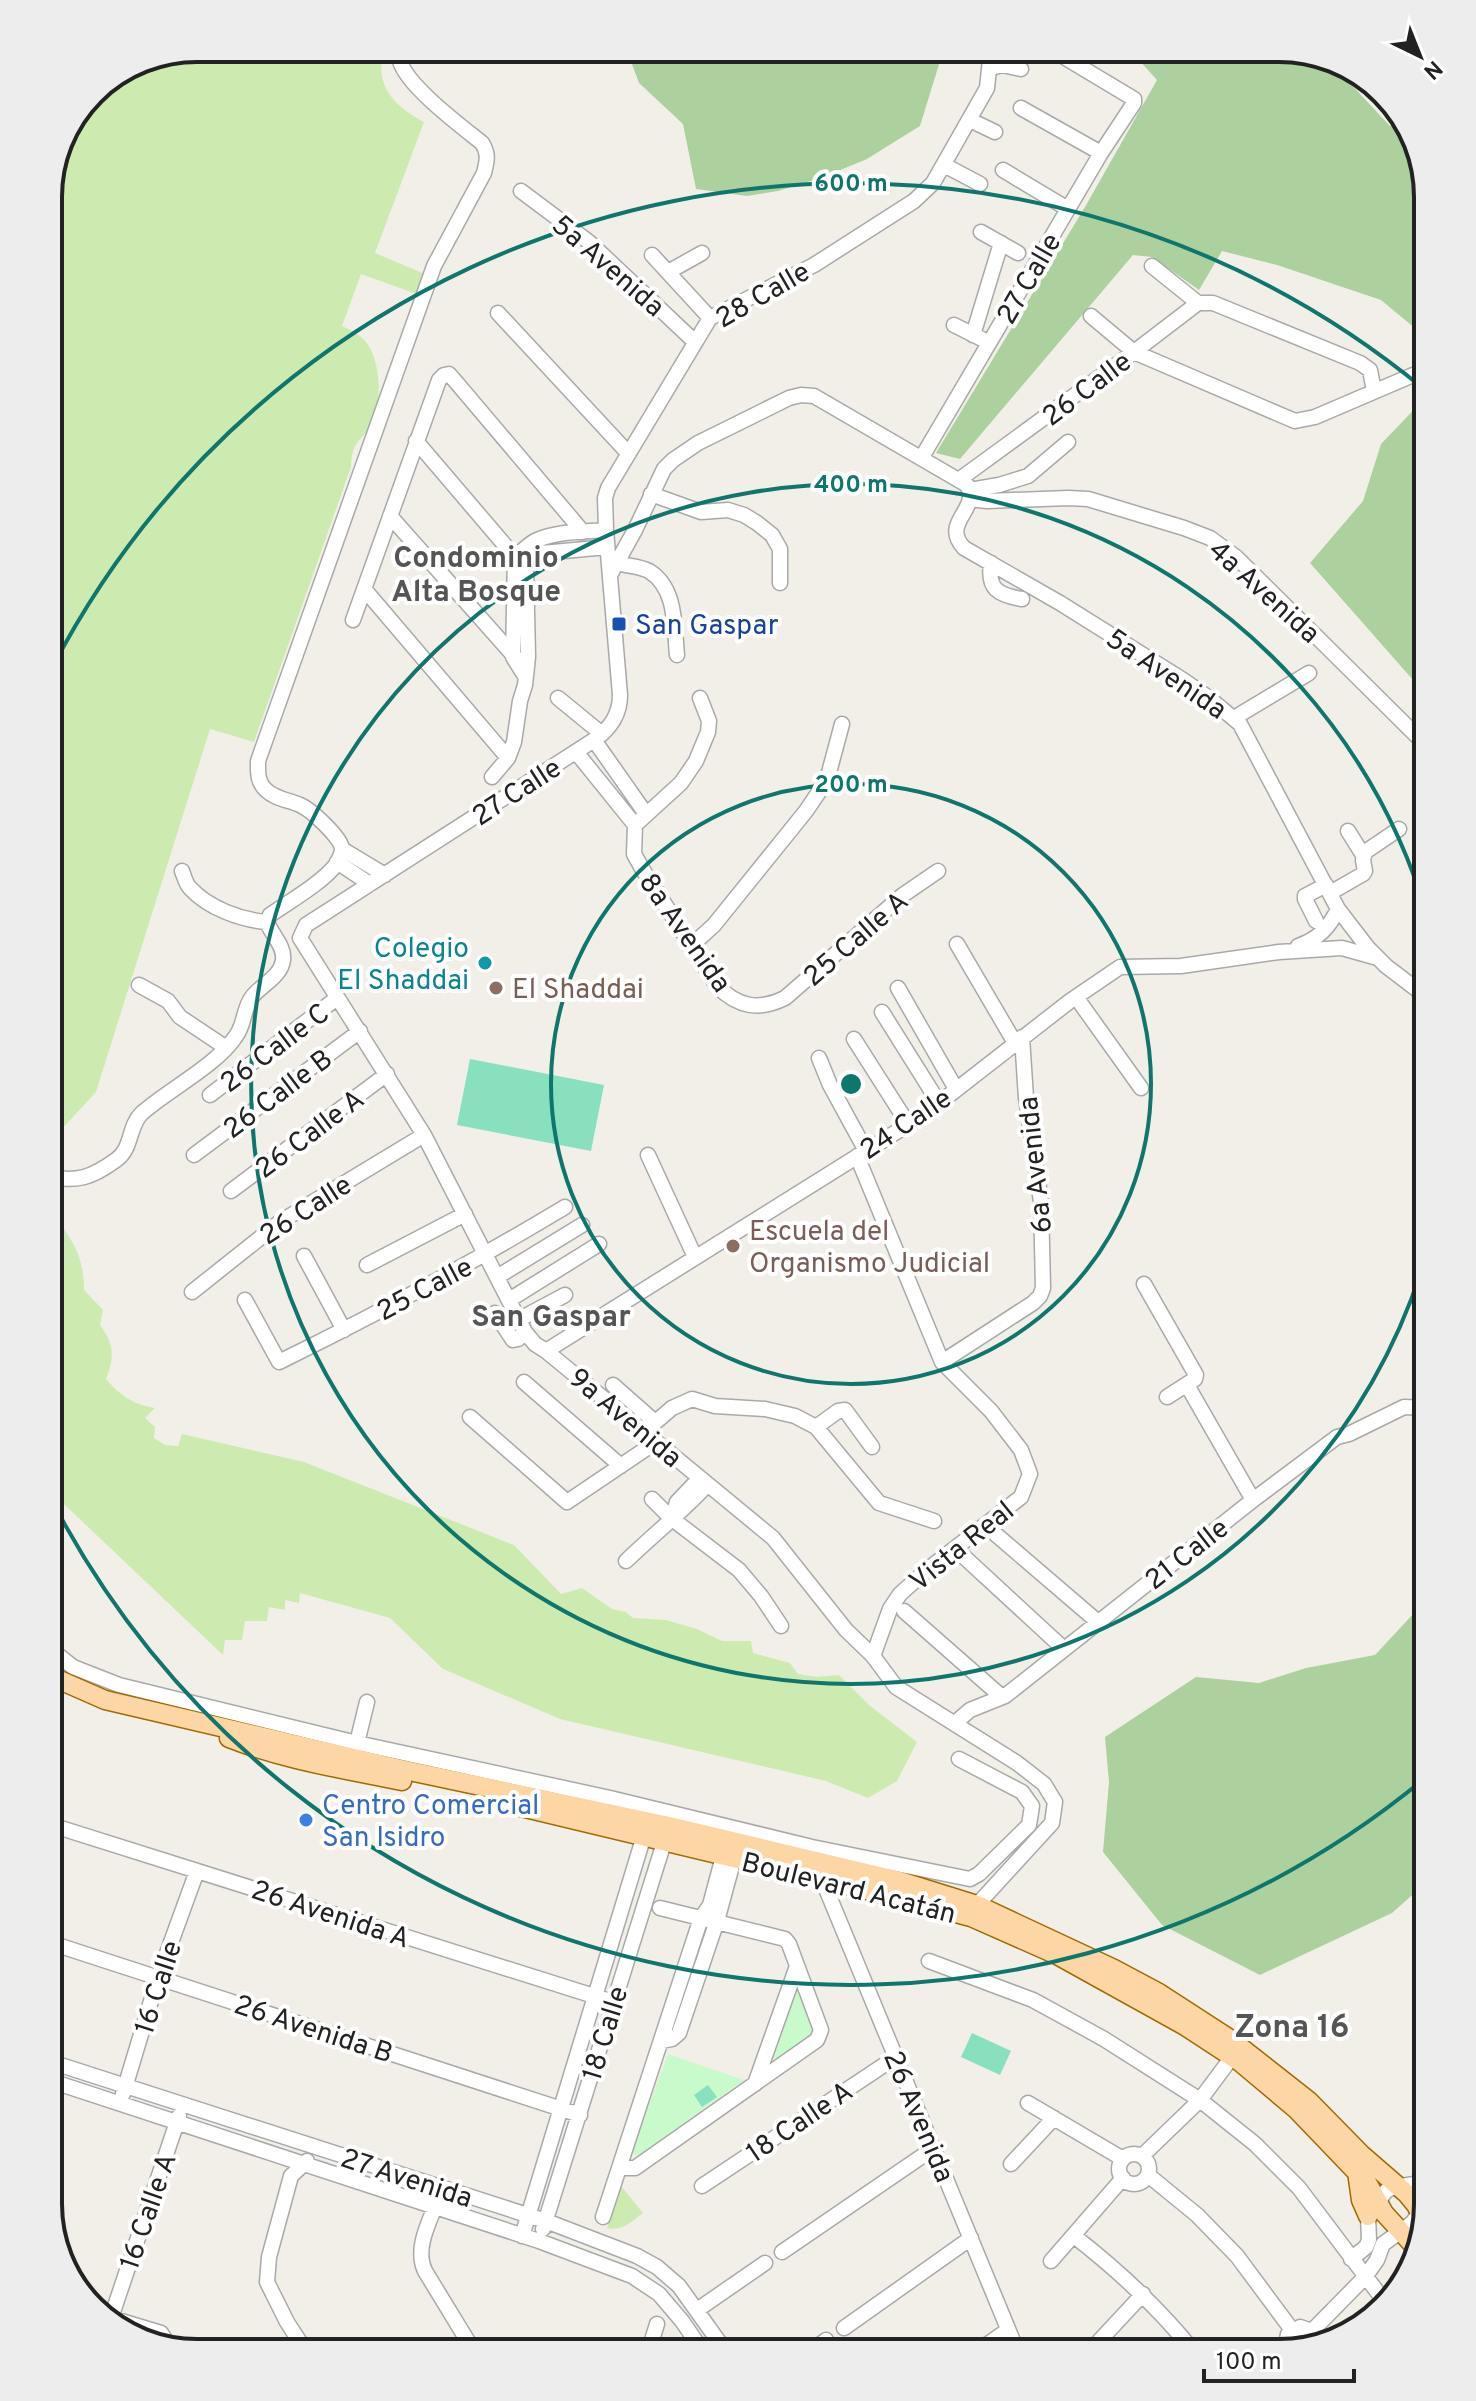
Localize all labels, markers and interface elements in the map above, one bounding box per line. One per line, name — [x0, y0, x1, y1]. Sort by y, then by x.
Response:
north arrow — [1380, 16, 1460, 96]
text: N — [1417, 54, 1447, 84]
text: 600 m — [814, 170, 888, 200]
street label: 5a Avenida — [543, 208, 671, 326]
street label: 27 Calle — [990, 227, 1071, 332]
street label: 28 Calle — [710, 255, 817, 338]
street label: 26 Calle — [1036, 345, 1140, 436]
text: 400 m — [814, 471, 888, 501]
street label: 4a Avenida — [1200, 534, 1326, 653]
district label: Condominio Alta Bosque — [391, 541, 561, 612]
place label: San Gaspar — [635, 609, 779, 645]
marker: San Gaspar — [610, 615, 628, 633]
street label: 5a Avenida — [1098, 622, 1233, 729]
street label: 27 Calle — [466, 751, 569, 836]
text: 200 m — [814, 771, 888, 801]
street label: 8a Avenida — [629, 867, 738, 1001]
street label: 25 Calle A — [797, 885, 917, 996]
place label: Colegio El Shaddai — [337, 932, 469, 1000]
marker: Colegio El Shaddai — [476, 954, 494, 972]
place label: El Shaddai — [512, 973, 644, 1009]
marker: El Shaddai — [487, 979, 505, 997]
street label: 26 Calle C — [214, 997, 338, 1102]
street label: 26 Calle B — [217, 1043, 341, 1148]
centre of rings — [837, 1070, 865, 1098]
street label: 24 Calle — [854, 1082, 960, 1169]
street label: 26 Calle A — [249, 1083, 373, 1188]
street label: 6a Avenida — [1012, 1094, 1062, 1235]
street label: 26 Calle — [254, 1168, 360, 1255]
place label: Escuela del Organismo Judicial — [749, 1215, 990, 1283]
marker: Escuela del Organismo Judicial — [724, 1237, 742, 1255]
street label: 25 Calle — [371, 1250, 480, 1331]
district label: San Gaspar — [471, 1300, 631, 1337]
street label: 9a Avenida — [560, 1361, 688, 1477]
street label: Vista Real — [903, 1494, 1023, 1601]
street label: 21 Calle — [1139, 1511, 1237, 1599]
place label: Centro Comercial San Isidro — [322, 1789, 539, 1857]
marker: Centro Comercial San Isidro — [297, 1811, 315, 1829]
street label: Boulevard Acatán — [737, 1846, 959, 1934]
street label: 26 Avenida A — [246, 1873, 414, 1958]
street label: 16 Calle — [128, 1937, 192, 2039]
street label: 18 Calle — [576, 1982, 638, 2085]
street label: 26 Avenida B — [229, 1988, 397, 2073]
district label: Zona 16 — [1235, 2009, 1349, 2049]
street label: 26 Avenida — [873, 2046, 961, 2189]
street label: 18 Calle A — [740, 2075, 861, 2172]
street label: 27 Avenida — [336, 2142, 476, 2218]
street label: 16 Calle A — [113, 2149, 187, 2275]
scale bar — [1204, 2333, 1354, 2383]
text: 100 m — [1216, 2348, 1282, 2378]

